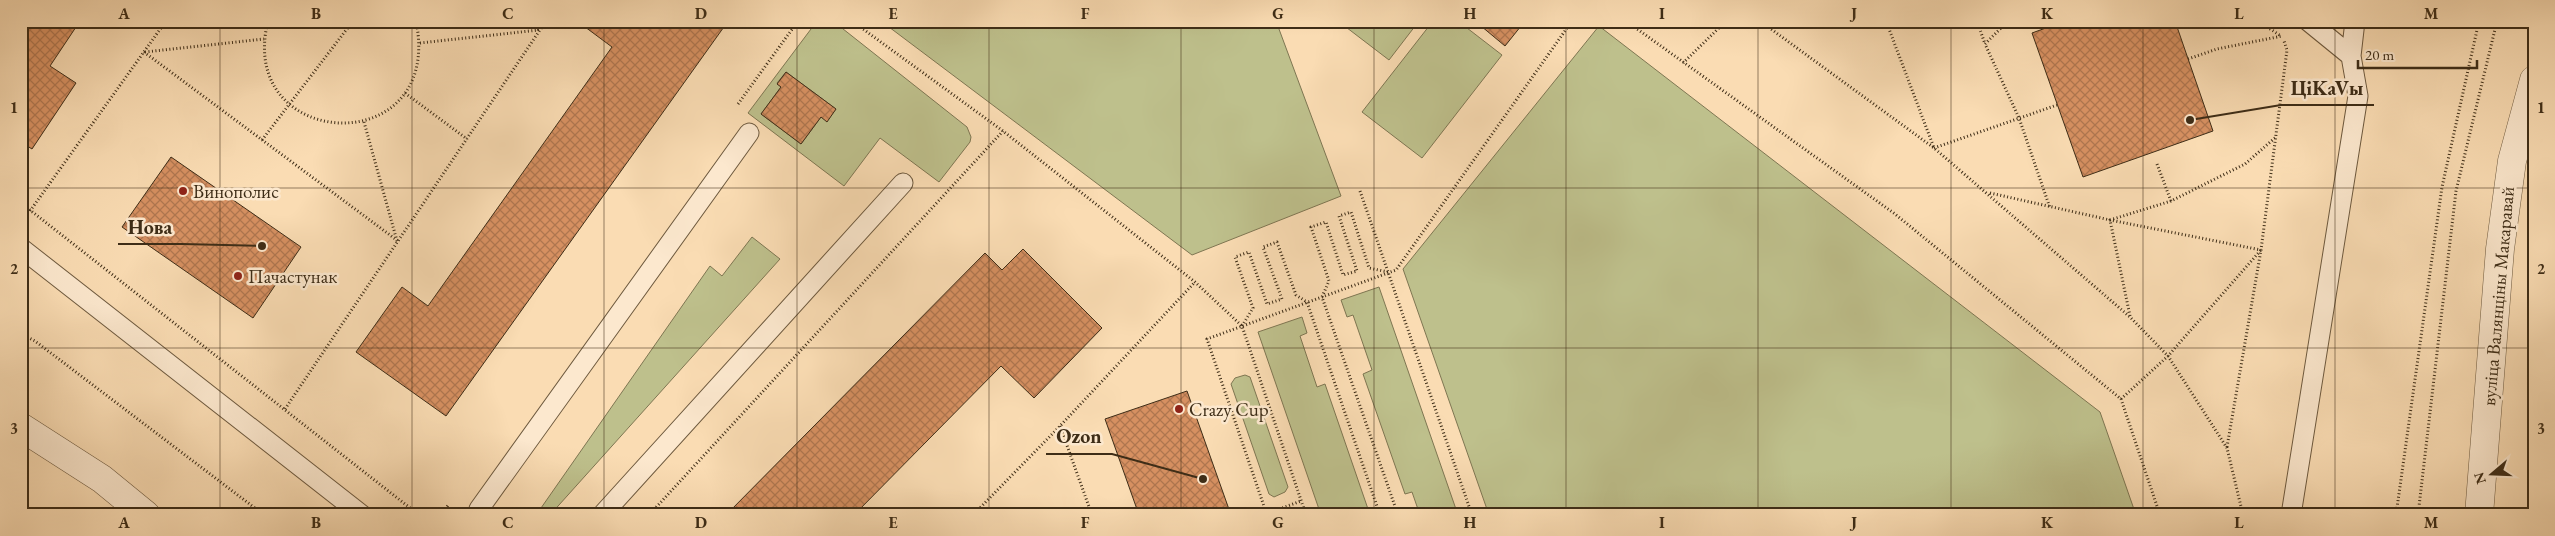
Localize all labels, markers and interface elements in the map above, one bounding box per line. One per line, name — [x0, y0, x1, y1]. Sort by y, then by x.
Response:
text: A — [117, 3, 130, 24]
text: B — [311, 3, 321, 24]
text: C — [502, 3, 514, 24]
text: D — [695, 3, 707, 24]
text: E — [888, 3, 898, 24]
text: F — [1081, 3, 1090, 24]
text: G — [1272, 3, 1284, 24]
text: H — [1464, 3, 1477, 24]
text: I — [1659, 3, 1665, 24]
text: J — [1849, 3, 1857, 24]
text: K — [2041, 3, 2054, 24]
text: L — [2234, 3, 2244, 24]
text: M — [2424, 3, 2439, 24]
scale bar — [2358, 38, 2476, 70]
text: 20 m — [2365, 45, 2394, 64]
callout: ЦiKaVы — [2281, 70, 2374, 105]
text: ЦiKaVы — [2291, 75, 2363, 101]
text: 1 — [10, 97, 18, 118]
text: 1 — [2537, 97, 2545, 118]
place label: Винополис — [193, 179, 279, 204]
marker: Винополис — [177, 185, 189, 197]
street label: вуліца Валянціны Макаравай — [2476, 185, 2520, 407]
callout: Нова — [118, 209, 182, 244]
text: Нова — [128, 214, 172, 240]
text: 2 — [10, 258, 19, 279]
text: 2 — [2537, 258, 2546, 279]
place label: Пачастунак — [248, 264, 337, 289]
marker: Пачастунак — [232, 270, 244, 282]
place label: Crazy Cup — [1189, 397, 1269, 422]
marker: Crazy Cup — [1173, 403, 1185, 415]
text: 3 — [10, 418, 18, 439]
text: 3 — [2537, 418, 2545, 439]
callout: Ozon — [1046, 419, 1112, 454]
text: Ozon — [1056, 423, 1102, 449]
north arrow — [2468, 448, 2518, 498]
text: N — [2469, 469, 2490, 487]
text: A — [117, 512, 130, 533]
text: B — [311, 512, 321, 533]
text: C — [502, 512, 514, 533]
text: D — [695, 512, 707, 533]
text: E — [888, 512, 898, 533]
text: F — [1081, 512, 1090, 533]
text: G — [1272, 512, 1284, 533]
text: H — [1464, 512, 1477, 533]
text: I — [1659, 512, 1665, 533]
text: J — [1849, 512, 1857, 533]
text: K — [2041, 512, 2054, 533]
text: L — [2234, 512, 2244, 533]
text: M — [2424, 512, 2439, 533]

